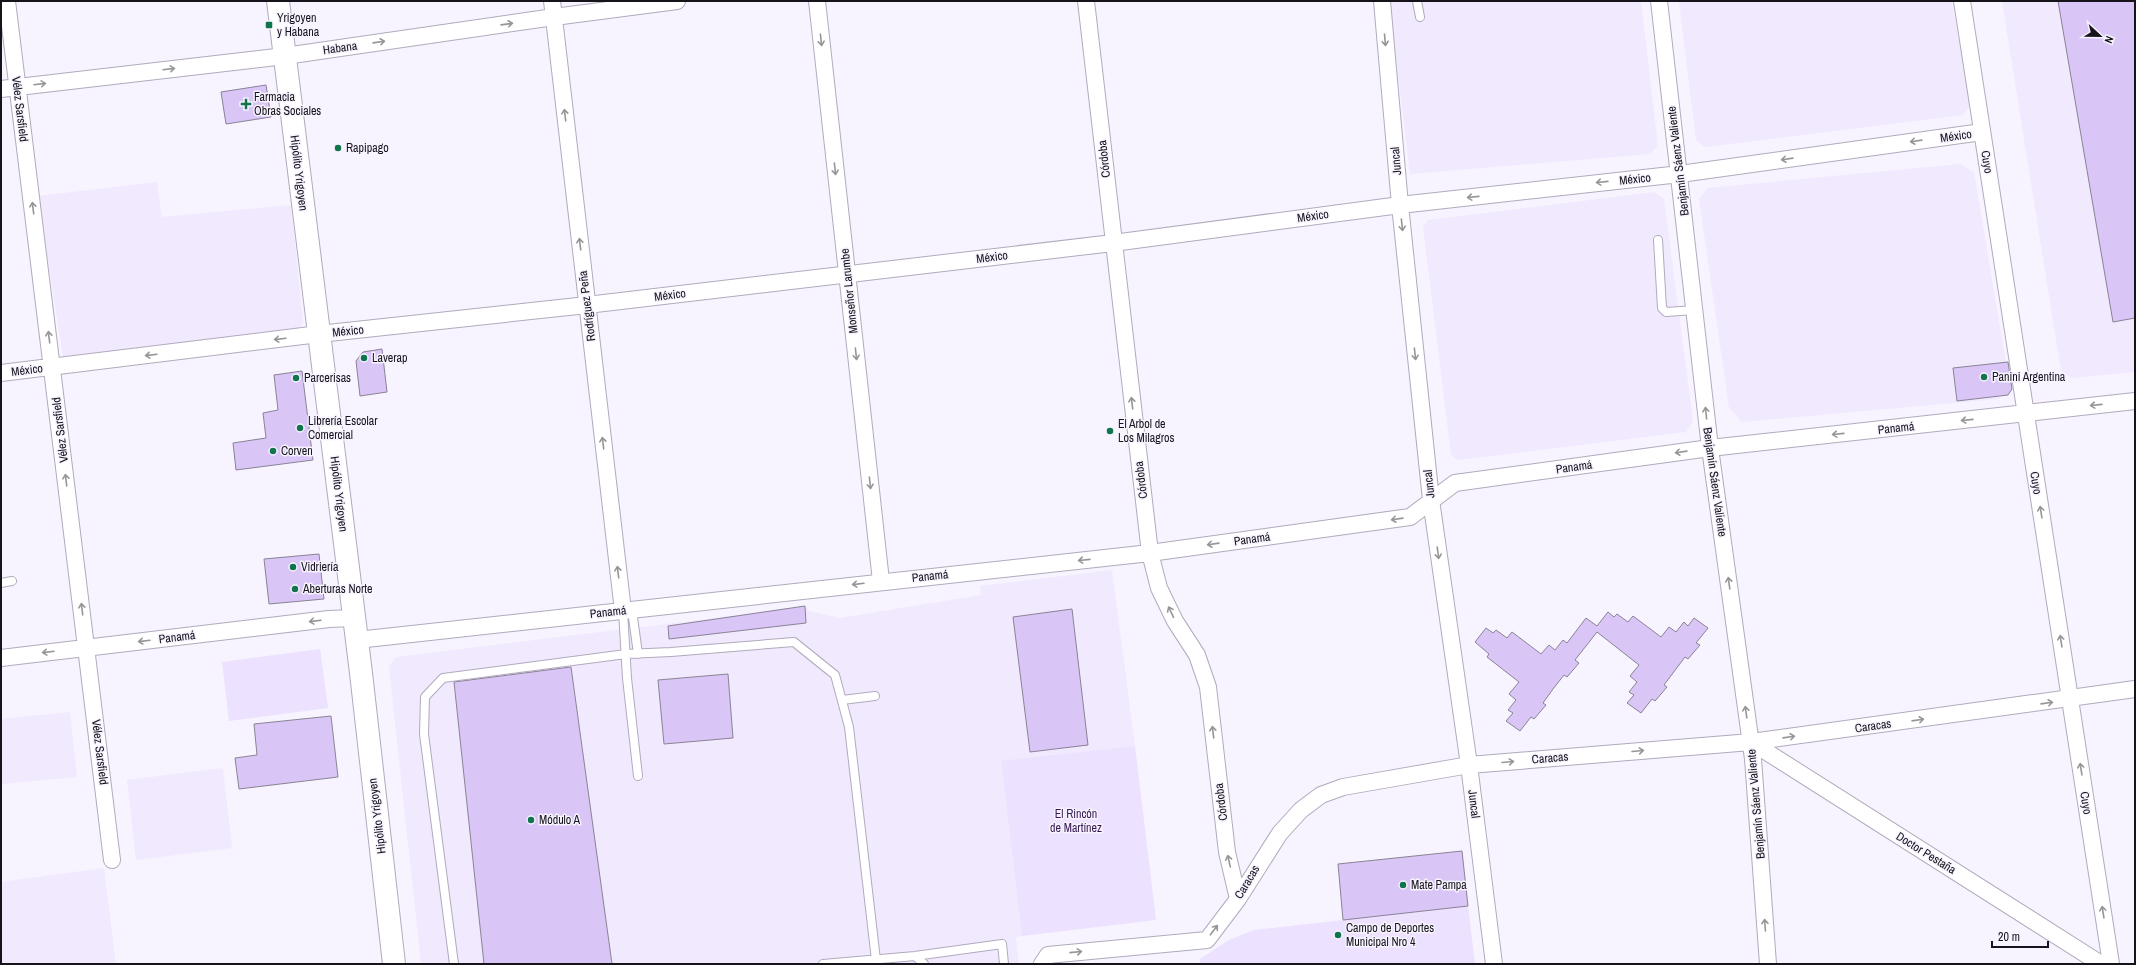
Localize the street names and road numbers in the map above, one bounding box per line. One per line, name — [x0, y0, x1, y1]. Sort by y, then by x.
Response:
street label: Habana — [322, 38, 359, 58]
street label: Vélez Sarsfield — [8, 75, 32, 143]
street label: Benjamín Sáenz Valiente — [1663, 105, 1693, 217]
street label: México — [1939, 126, 1973, 146]
street label: Hipólito Yrigoyen — [286, 134, 312, 212]
street label: Córdoba — [1094, 139, 1114, 179]
street label: Juncal — [1387, 146, 1405, 176]
street label: Cuyo — [1977, 149, 1997, 175]
street label: México — [1618, 169, 1652, 189]
street label: México — [1296, 206, 1330, 226]
street label: México — [975, 247, 1009, 267]
street label: Monseñor Larumbe — [837, 248, 861, 334]
street label: Rodríguez Peña — [575, 269, 599, 342]
street label: México — [653, 285, 687, 305]
street label: México — [331, 321, 365, 341]
street label: México — [10, 360, 44, 380]
street label: Vélez Sarsfield — [48, 396, 72, 464]
street label: Panamá — [1877, 418, 1916, 438]
street label: Benjamín Sáenz Valiente — [1699, 426, 1731, 538]
street label: Hipólito Yrigoyen — [326, 455, 352, 533]
street label: Panamá — [1555, 456, 1594, 477]
street label: Córdoba — [1131, 460, 1151, 500]
street label: Juncal — [1420, 469, 1438, 499]
street label: Cuyo — [2026, 470, 2046, 496]
street label: Panamá — [1233, 528, 1272, 549]
street label: Panamá — [911, 566, 950, 586]
street label: Panamá — [589, 602, 628, 622]
street label: Panamá — [158, 627, 197, 647]
street label: Caracas — [1854, 716, 1892, 736]
street label: Vélez Sarsfield — [88, 718, 112, 786]
street label: Caracas — [1531, 748, 1569, 768]
street label: Benjamín Sáenz Valiente — [1743, 748, 1769, 860]
street label: Hipólito Yrigoyen — [364, 777, 390, 855]
street label: Córdoba — [1211, 782, 1231, 822]
street label: Juncal — [1464, 789, 1484, 819]
street label: Cuyo — [2076, 790, 2096, 816]
street label: Doctor Pestaña — [1893, 828, 1959, 878]
street label: Caracas — [1231, 862, 1263, 902]

